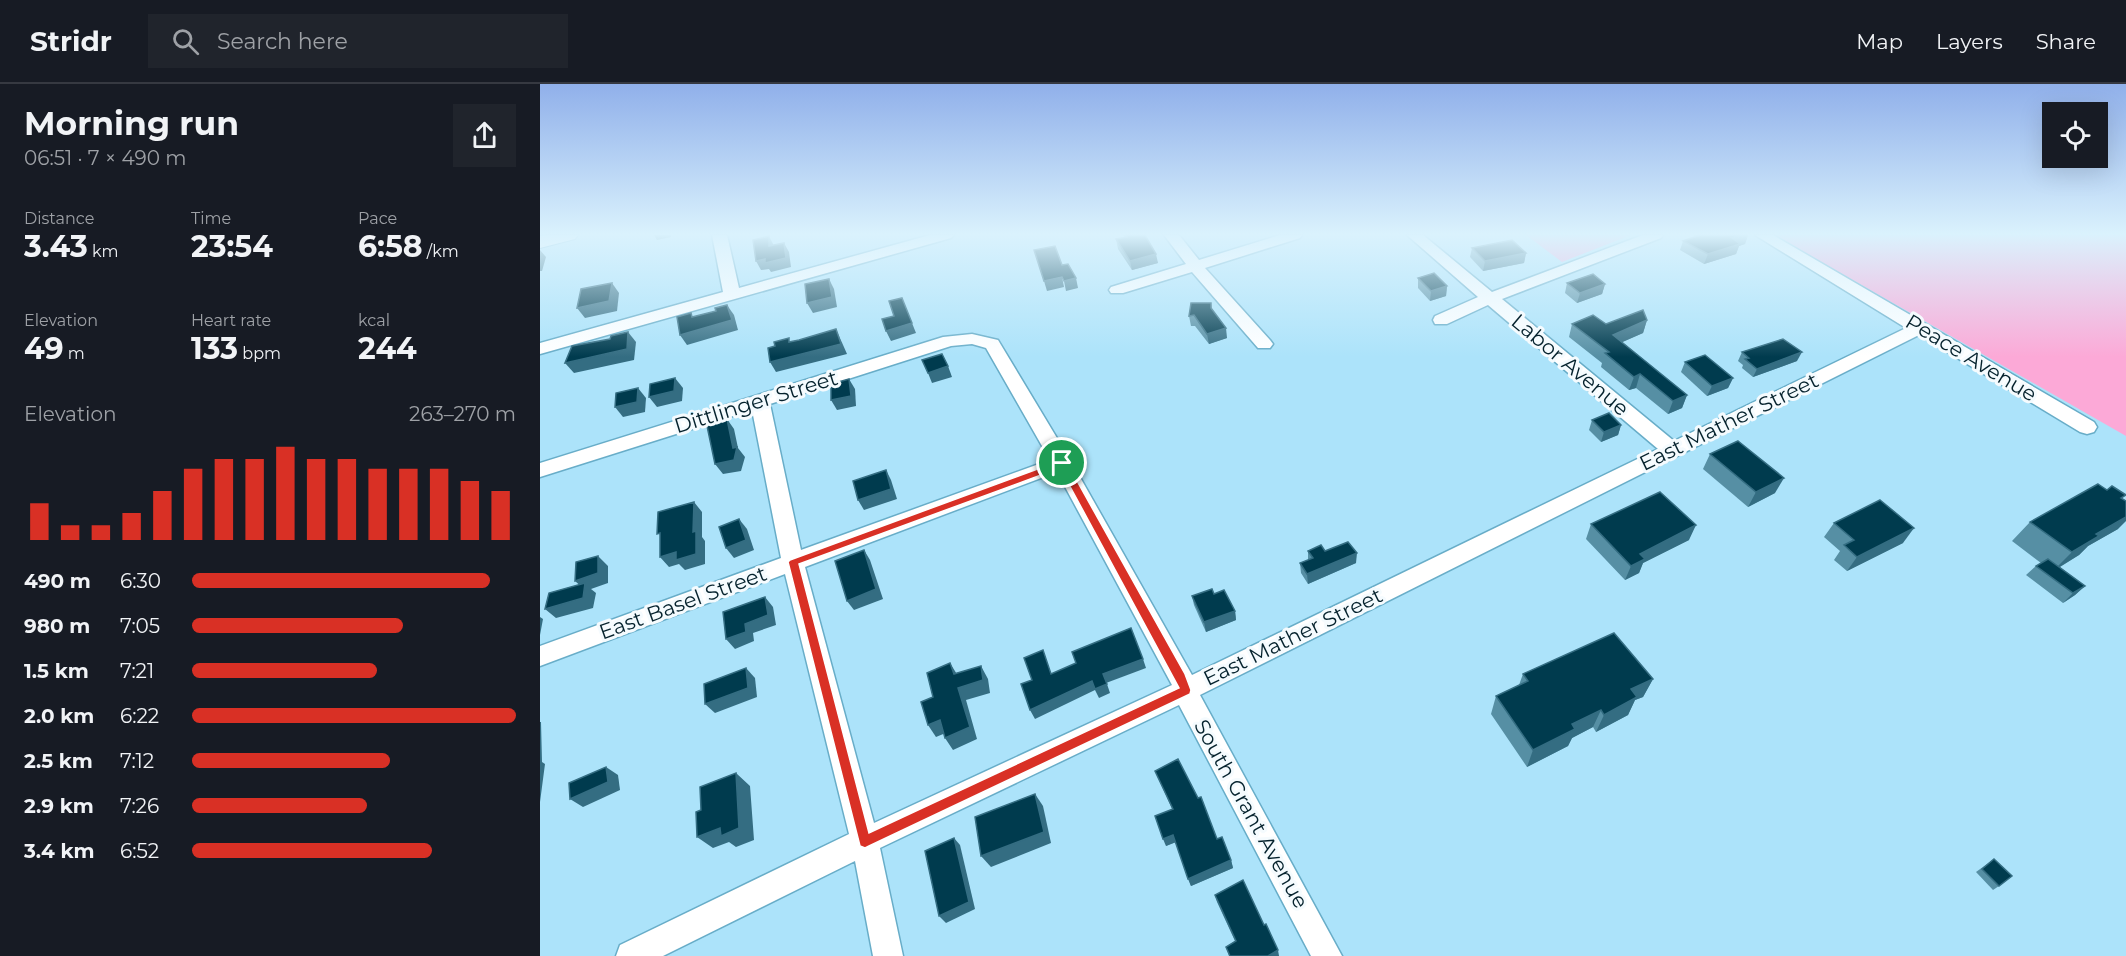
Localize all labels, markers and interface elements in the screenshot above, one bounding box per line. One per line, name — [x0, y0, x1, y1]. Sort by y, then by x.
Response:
search box — [148, 14, 568, 68]
text: Stridr — [30, 24, 112, 58]
icon: search — [169, 25, 202, 58]
text: Search here — [217, 28, 348, 55]
text: Map — [1856, 29, 1903, 54]
text: Layers — [1936, 29, 2003, 54]
text: Share — [2036, 29, 2096, 54]
map controls — [2042, 102, 2108, 168]
button: locate — [2042, 102, 2108, 168]
text: Morning run — [24, 103, 239, 143]
button: share — [453, 104, 516, 167]
text: 06:51 · 7 × 490 m — [24, 146, 186, 170]
text: Distance — [24, 209, 94, 228]
text: Time — [191, 209, 231, 228]
text: Pace — [358, 209, 397, 228]
text: 3.43 — [24, 228, 88, 265]
text: 23:54 — [191, 228, 273, 265]
text: 6:58 — [358, 228, 423, 265]
text: km — [88, 242, 118, 261]
text: /km — [423, 242, 459, 261]
street label: Labor Avenue — [1507, 308, 1634, 421]
street label: Peace Avenue — [1901, 309, 2041, 407]
text: Elevation — [24, 311, 98, 330]
text: Heart rate — [191, 311, 271, 330]
text: kcal — [358, 311, 390, 330]
text: 49 — [24, 330, 64, 367]
text: 133 — [191, 330, 238, 367]
text: 244 — [358, 330, 417, 367]
text: m — [64, 344, 85, 363]
text: bpm — [238, 344, 281, 363]
street label: Dittlinger Street — [671, 365, 841, 438]
street label: East Mather Street — [1635, 367, 1822, 476]
text: Elevation — [24, 402, 116, 426]
text: 263–270 m — [409, 402, 516, 426]
pin — [1036, 437, 1087, 488]
icon: arrive — [1045, 446, 1078, 479]
street label: East Basel Street — [596, 561, 770, 644]
text: 490 m — [24, 569, 91, 593]
text: 6:30 — [120, 569, 161, 593]
street label: East Mather Street — [1199, 582, 1386, 691]
text: 980 m — [24, 614, 90, 638]
text: 7:05 — [120, 614, 160, 638]
text: 1.5 km — [24, 659, 89, 683]
text: 7:21 — [120, 659, 154, 683]
text: 2.0 km — [24, 704, 94, 728]
text: 6:22 — [120, 704, 159, 728]
street label: South Grant Avenue — [1189, 715, 1314, 913]
text: 2.5 km — [24, 749, 93, 773]
text: 7:12 — [120, 749, 154, 773]
text: 2.9 km — [24, 794, 94, 818]
text: 7:26 — [120, 794, 159, 818]
text: 3.4 km — [24, 839, 95, 863]
text: 6:52 — [120, 839, 159, 863]

